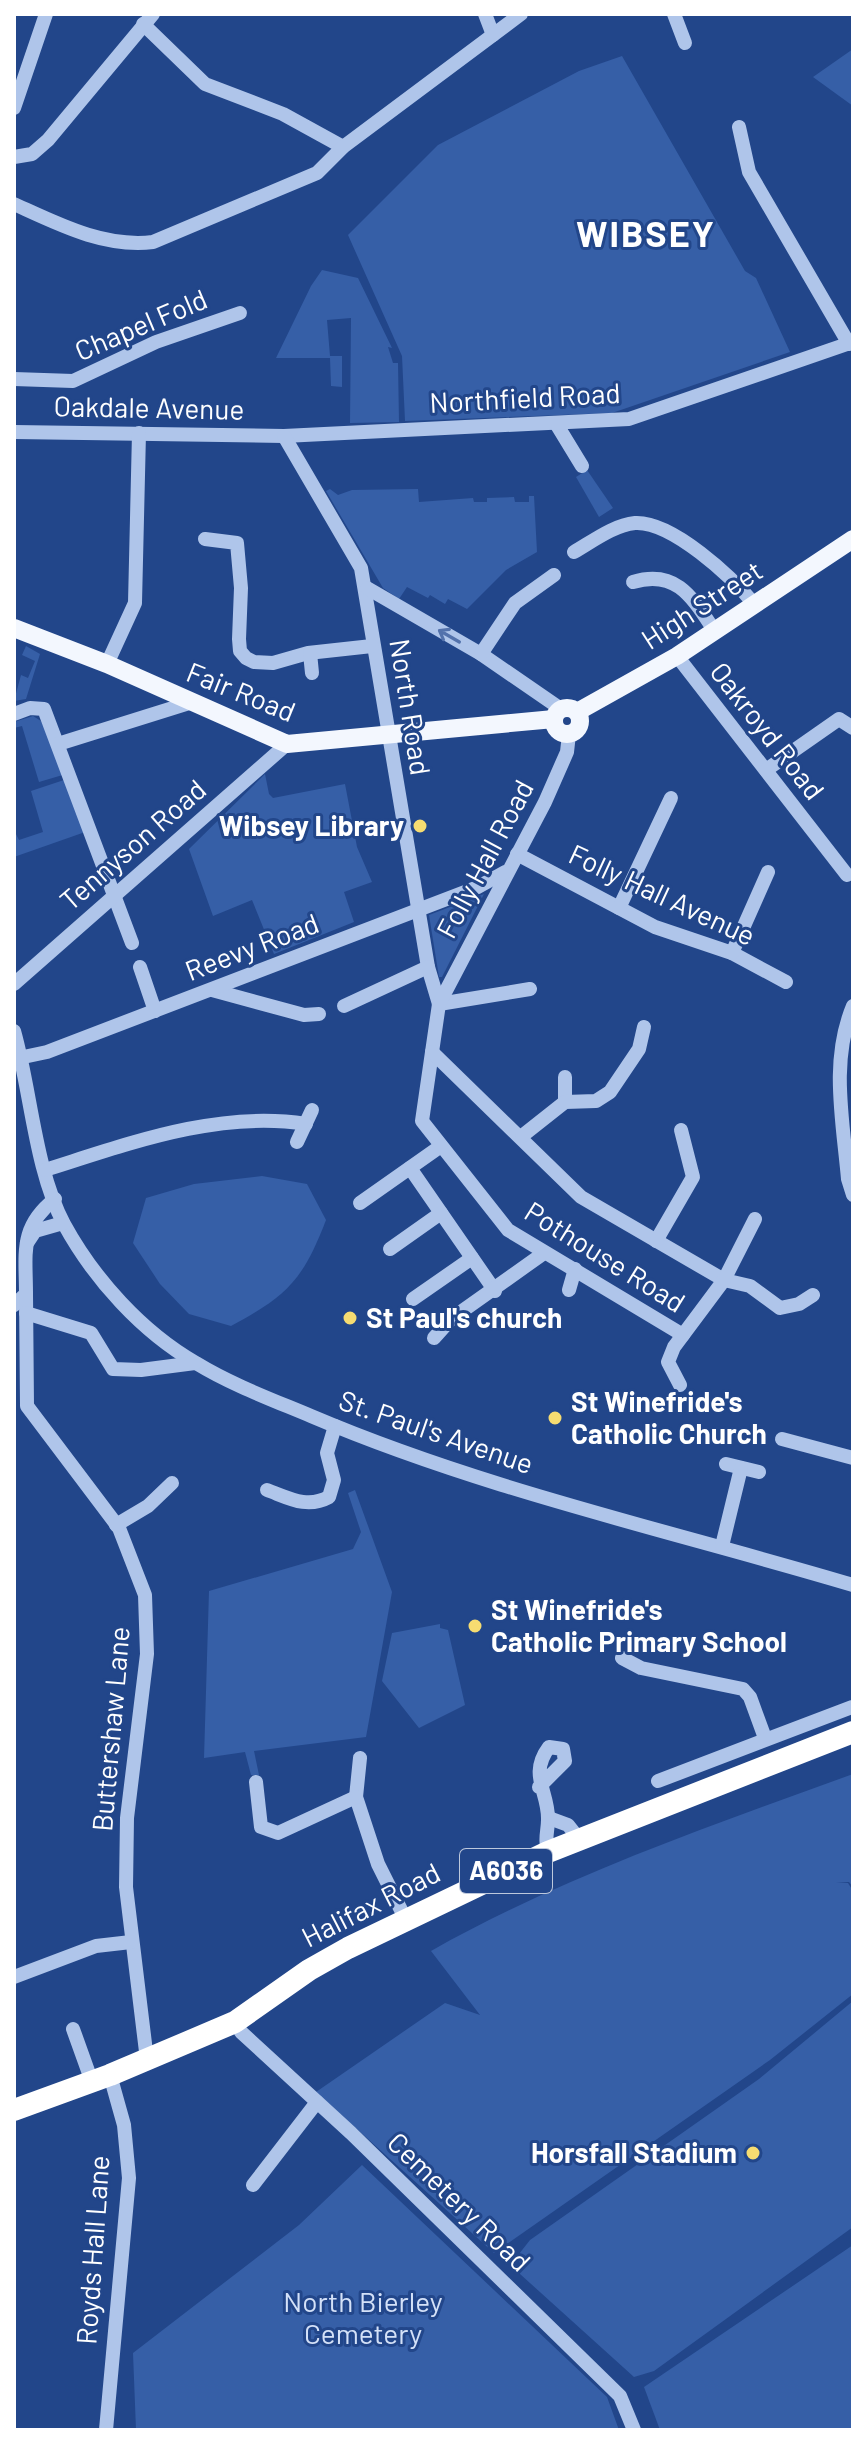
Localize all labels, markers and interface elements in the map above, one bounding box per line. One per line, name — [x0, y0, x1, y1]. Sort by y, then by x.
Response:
district label: WIBSEY — [576, 211, 716, 254]
street label: Chapel Fold — [69, 281, 212, 367]
street label: Northfield Road — [429, 375, 621, 419]
street label: Oakdale Avenue — [53, 388, 245, 426]
street label: High Street — [635, 552, 768, 656]
one-way arrow — [438, 628, 461, 644]
street label: North Road — [383, 636, 439, 777]
street label: Fair Road — [182, 654, 301, 728]
street label: Oakroyd Road — [703, 655, 832, 806]
street label: Tennyson Road — [52, 772, 212, 917]
street label: Folly Hall Road — [428, 774, 540, 944]
place label: Wibsey Library — [219, 808, 404, 842]
marker: Wibsey Library — [411, 817, 429, 835]
street label: Folly Hall Avenue — [564, 836, 761, 952]
street label: Reevy Road — [180, 905, 323, 987]
street label: Pothouse Road — [519, 1193, 692, 1319]
place label: St Paul's church — [366, 1300, 562, 1334]
marker: St Paul's church — [341, 1309, 359, 1327]
street label: St. Paul's Avenue — [335, 1382, 538, 1480]
place label: St Winefride's Catholic Church — [571, 1384, 767, 1450]
marker: St Winefride's Catholic Church — [546, 1409, 564, 1427]
place label: St Winefride's Catholic Primary School — [491, 1592, 787, 1658]
marker: St Winefride's Catholic Primary School — [466, 1617, 484, 1635]
street label: Buttershaw Lane — [84, 1625, 136, 1833]
road number: A6036 — [460, 1849, 552, 1893]
street label: Halifax Road — [296, 1855, 445, 1953]
street label: Cemetery Road — [381, 2125, 538, 2278]
place label: Horsfall Stadium — [531, 2135, 737, 2169]
marker: Horsfall Stadium — [744, 2144, 762, 2162]
street label: Royds Hall Lane — [68, 2154, 116, 2346]
park label: North Bierley Cemetery — [283, 2284, 443, 2350]

